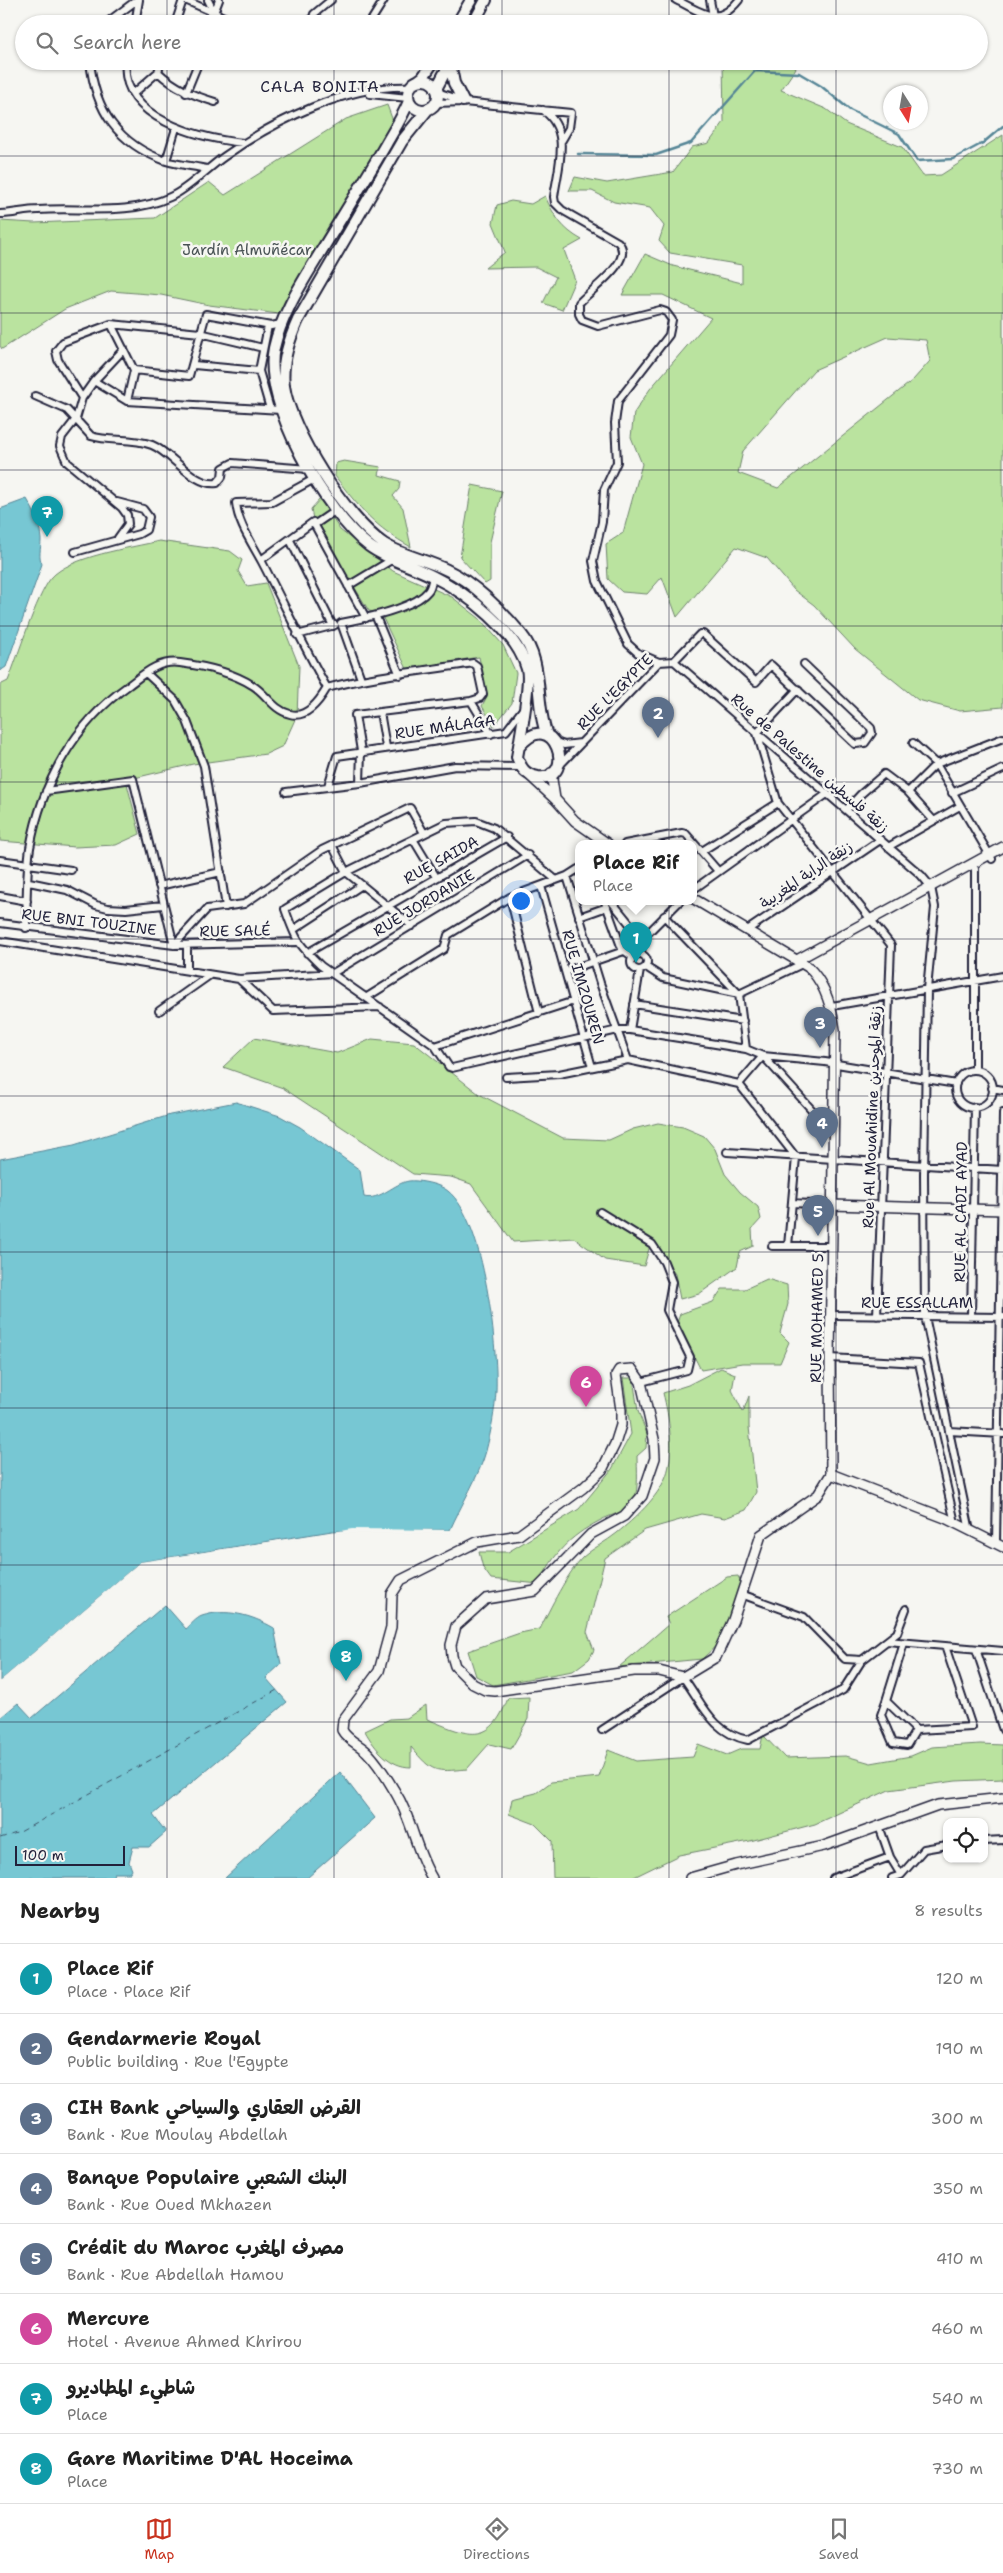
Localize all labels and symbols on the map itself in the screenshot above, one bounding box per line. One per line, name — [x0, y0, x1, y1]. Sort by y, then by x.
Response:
district label: CALA BONITA — [260, 76, 380, 97]
north arrow — [883, 85, 928, 130]
park label: Jardín Almuñécar — [182, 240, 312, 260]
pin: 7 — [31, 496, 63, 537]
street label: RUE L'EGYPTE — [573, 650, 657, 734]
street label: Rue de Palestine زنقة فلسطين — [727, 689, 893, 837]
pin: 2 — [642, 697, 674, 738]
street label: RUE MÁLAGA — [393, 709, 497, 744]
street label: RUE SAIDA — [400, 831, 482, 889]
street label: زنقة الراية المغربية — [756, 837, 856, 913]
street label: RUE JORDANIE — [370, 865, 478, 941]
your location — [508, 888, 534, 914]
street label: RUE BNI TOUZINE — [20, 904, 158, 940]
street label: RUE SALÉ — [199, 919, 271, 942]
pin: 1 — [620, 922, 652, 963]
street label: RUE IMZOUREN — [557, 927, 609, 1047]
street label: Rue Al Mouahidine زنقة الموحدين — [858, 1005, 886, 1229]
pin: 3 — [804, 1007, 836, 1048]
pin: 4 — [806, 1107, 838, 1148]
street label: RUE AL CADI AYAD — [950, 1141, 972, 1283]
pin: 5 — [802, 1195, 834, 1236]
street label: RUE MOHAMED 5 — [806, 1253, 828, 1383]
street label: RUE ESSALLAM — [861, 1293, 973, 1313]
pin: 6 — [570, 1366, 602, 1407]
pin: 8 — [330, 1640, 362, 1681]
scale bar — [15, 1843, 125, 1866]

